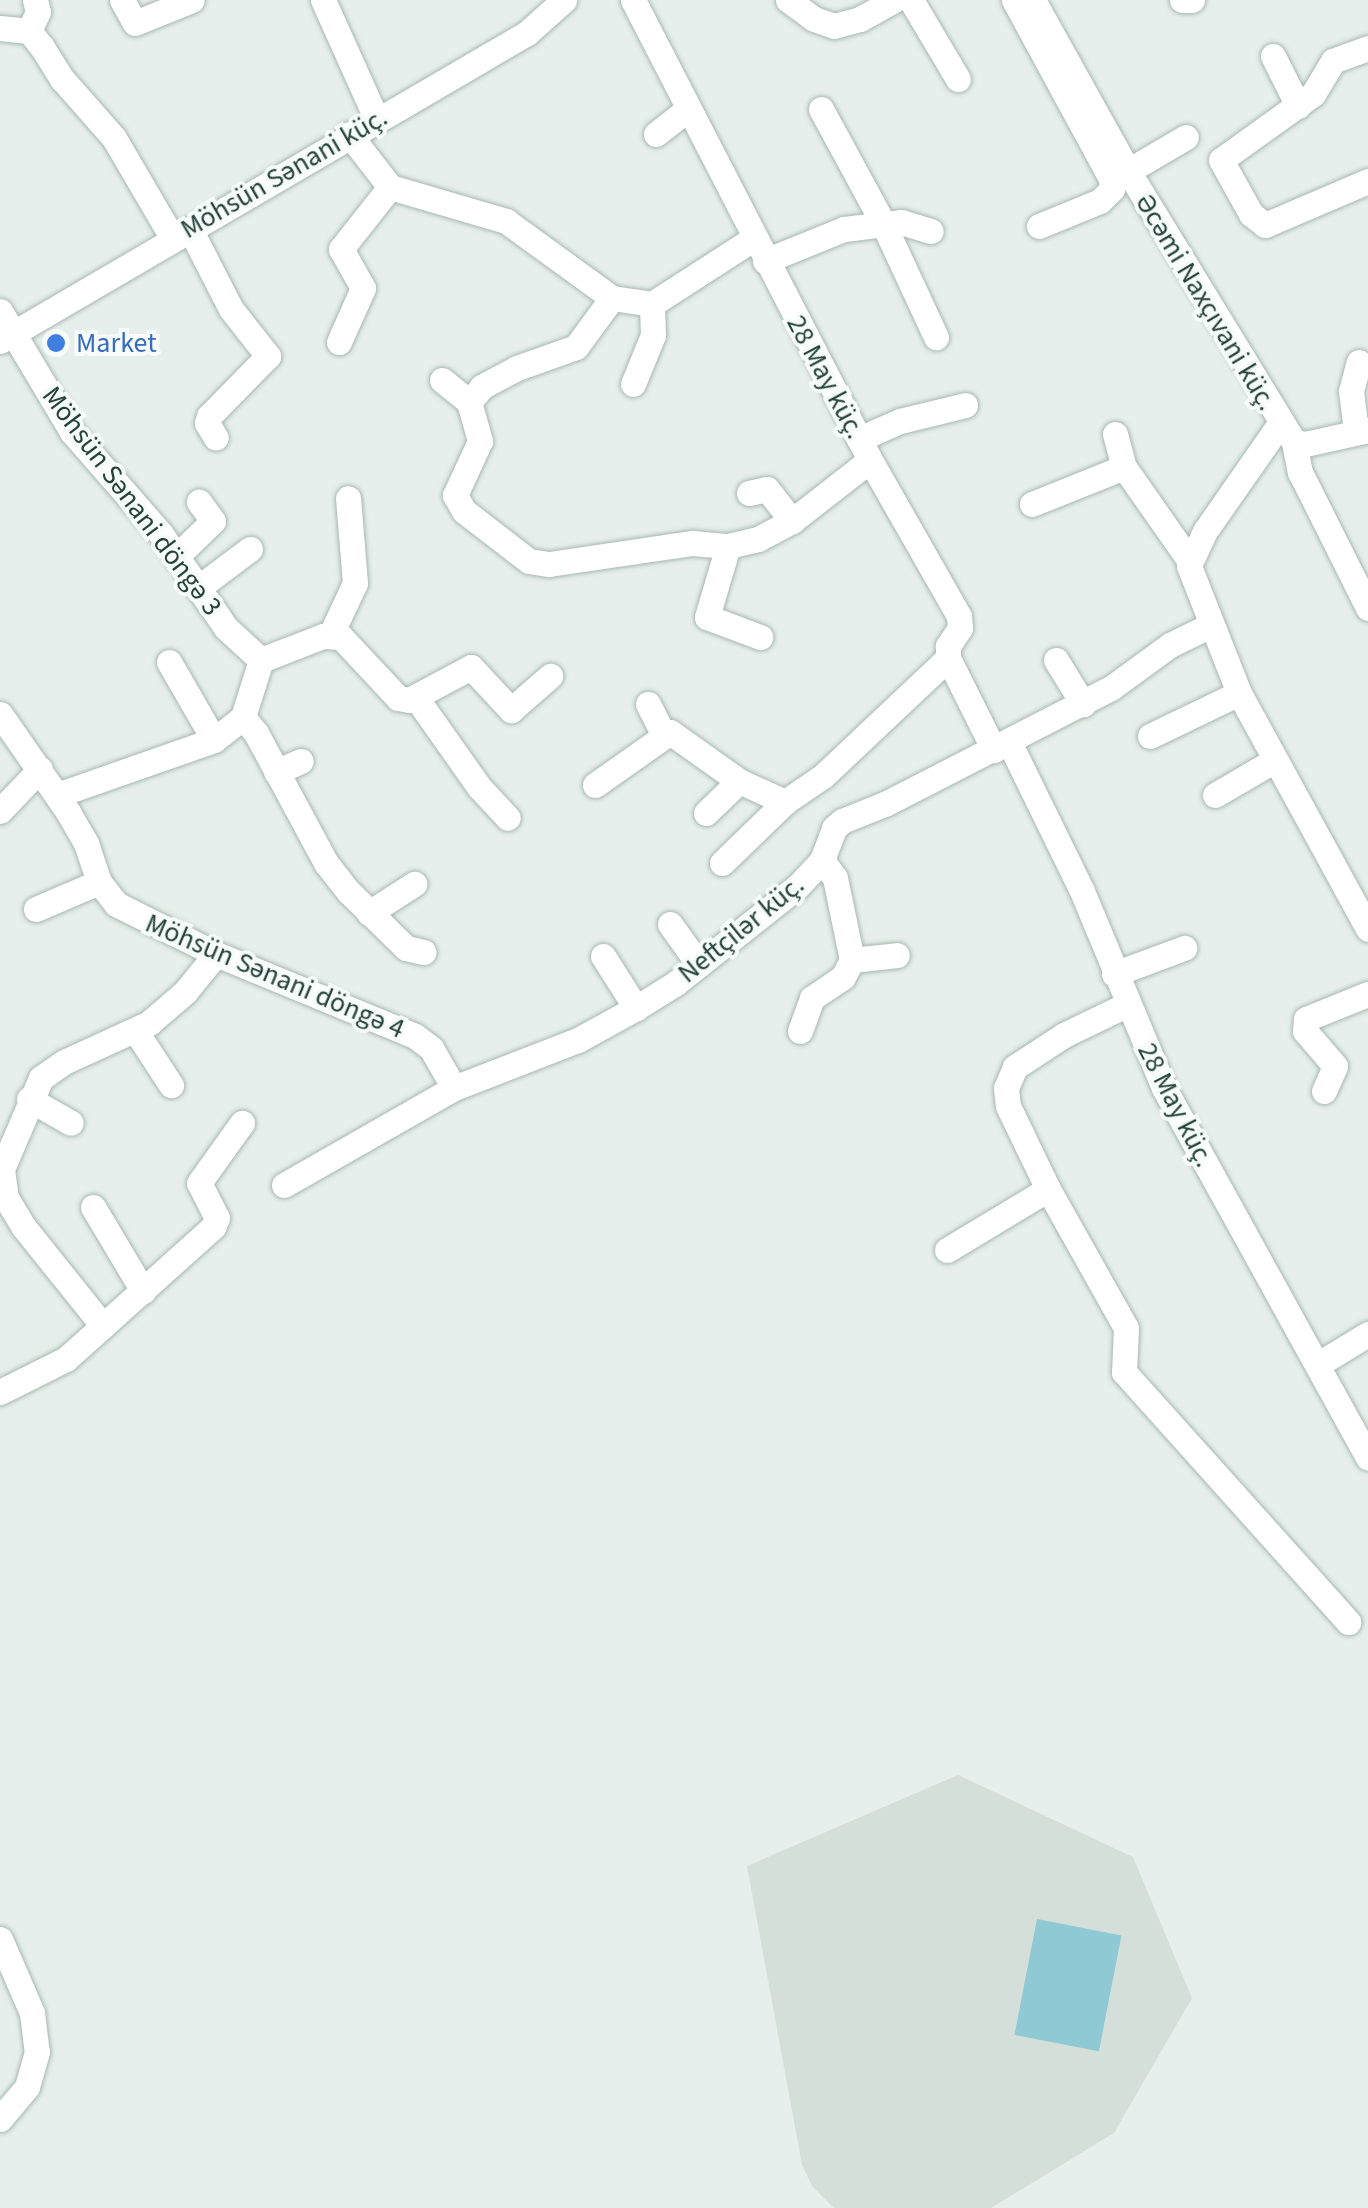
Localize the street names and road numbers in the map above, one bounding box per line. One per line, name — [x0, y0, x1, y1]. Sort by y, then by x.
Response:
street label: Möhsün Sənani küç. — [175, 100, 393, 246]
street label: Əcəmi Naxçıvani küç. — [1128, 187, 1284, 417]
street label: 28 May küç. — [779, 310, 873, 444]
street label: Möhsün Sənani döngə 3 — [35, 380, 229, 622]
street label: Neftçilər küç. — [671, 868, 811, 990]
street label: Möhsün Sənani döngə 4 — [140, 906, 410, 1046]
street label: 28 May küç. — [1130, 1037, 1222, 1173]

